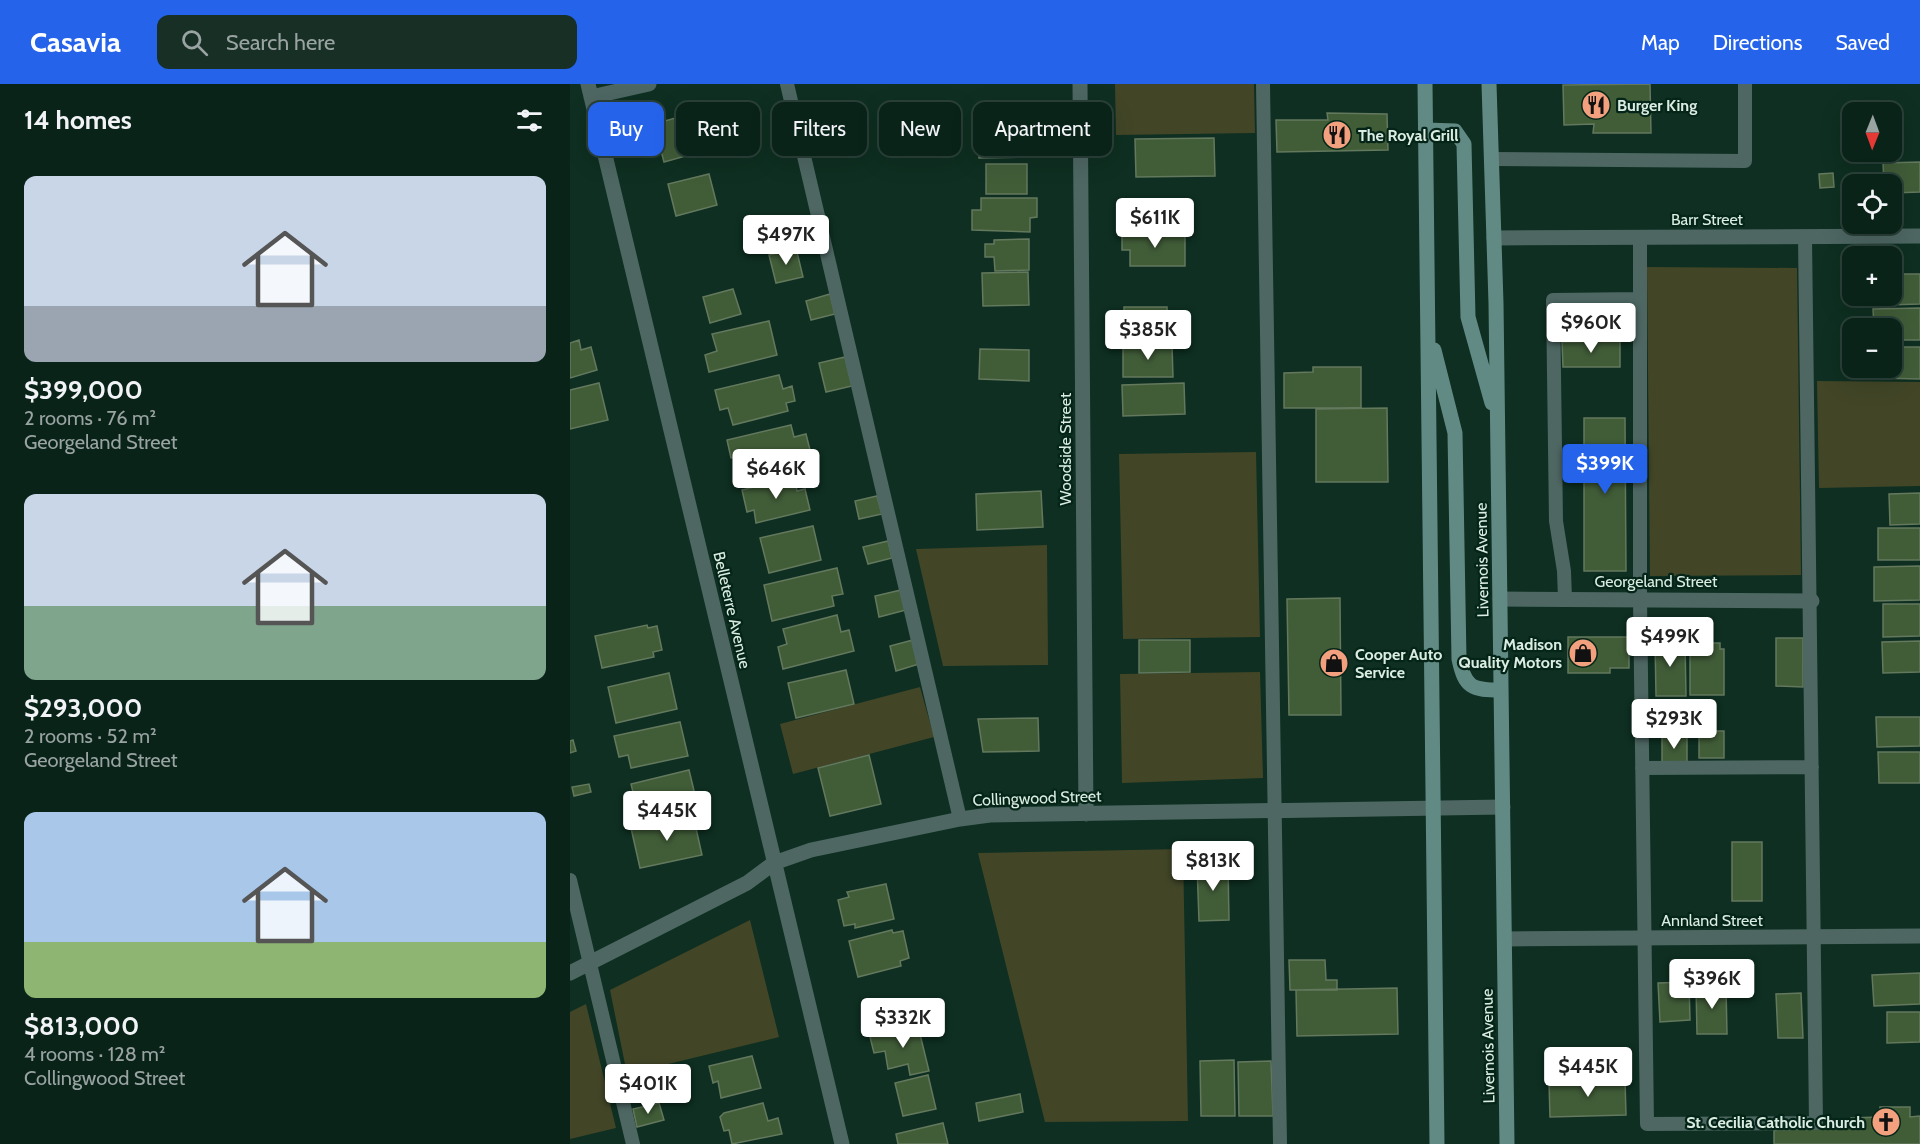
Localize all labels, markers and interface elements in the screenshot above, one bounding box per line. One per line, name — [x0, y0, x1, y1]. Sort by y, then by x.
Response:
search box — [157, 15, 577, 69]
text: Casavia — [30, 25, 121, 59]
icon: search — [178, 26, 211, 59]
text: Search here — [226, 29, 335, 56]
text: Map — [1641, 30, 1680, 55]
text: Directions — [1713, 30, 1802, 55]
text: Saved — [1835, 30, 1890, 55]
restaurant icon: Burger King — [1580, 89, 1612, 121]
place label: Burger King — [1617, 96, 1697, 115]
chip: Buy — [588, 102, 664, 156]
chip: Rent — [676, 102, 760, 156]
chip: Filters — [772, 102, 867, 156]
chip: New — [879, 102, 961, 156]
chip: Apartment — [973, 102, 1112, 156]
north arrow — [1842, 102, 1902, 162]
map controls — [1842, 102, 1902, 378]
text: 14 homes — [24, 104, 132, 136]
icon: filters — [513, 104, 546, 137]
restaurant icon: The Royal Grill — [1321, 119, 1353, 151]
place label: The Royal Grill — [1358, 126, 1458, 145]
button: locate — [1842, 174, 1902, 234]
pin: $611K — [1113, 198, 1197, 249]
text: $611K — [1130, 205, 1180, 229]
street label: Barr Street — [1671, 210, 1744, 229]
icon: home — [231, 215, 339, 323]
pin: $497K — [744, 215, 828, 266]
text: $497K — [757, 222, 815, 246]
button: + — [1842, 246, 1902, 306]
pin: $960K — [1549, 303, 1633, 354]
pin: $385K — [1106, 310, 1190, 361]
text: $960K — [1561, 310, 1621, 334]
text: $385K — [1119, 317, 1177, 341]
button: − — [1842, 318, 1902, 378]
text: $399,000 — [24, 374, 143, 406]
street label: Woodside Street — [1056, 392, 1075, 505]
text: 2 rooms · 76 m² — [24, 406, 156, 430]
text: Georgeland Street — [24, 430, 177, 454]
pin: $399K — [1563, 444, 1647, 495]
pin: $646K — [734, 449, 818, 500]
text: $399K — [1576, 451, 1634, 475]
text: $646K — [746, 456, 806, 480]
street label: Livernois Avenue — [1472, 503, 1492, 617]
icon: home — [231, 533, 339, 641]
street label: Belleterre Avenue — [709, 550, 755, 670]
street label: Georgeland Street — [1595, 572, 1718, 591]
pin: $499K — [1628, 617, 1712, 668]
text: $499K — [1640, 624, 1700, 648]
place label: Madison Quality Motors — [1459, 635, 1562, 672]
shop icon: Madison Quality Motors — [1567, 637, 1599, 669]
place label: Cooper Auto Service — [1355, 645, 1442, 682]
shop icon: Cooper Auto Service — [1318, 647, 1350, 679]
text: $293,000 — [24, 692, 142, 724]
pin: $293K — [1632, 699, 1716, 750]
text: $293K — [1646, 706, 1702, 730]
text: 2 rooms · 52 m² — [24, 724, 157, 748]
text: Georgeland Street — [24, 748, 177, 772]
street label: Collingwood Street — [972, 786, 1102, 810]
pin: $445K — [625, 791, 709, 842]
text: $445K — [637, 798, 697, 822]
pin: $813K — [1171, 841, 1255, 892]
text: $813K — [1186, 848, 1240, 872]
icon: home — [231, 851, 339, 959]
street label: Annland Street — [1661, 911, 1763, 930]
pin: $396K — [1670, 959, 1754, 1010]
text: $396K — [1683, 966, 1741, 990]
street label: Livernois Avenue — [1478, 989, 1498, 1103]
pin: $332K — [861, 998, 945, 1049]
text: $332K — [875, 1005, 931, 1029]
text: $813,000 — [24, 1010, 139, 1042]
text: 4 rooms · 128 m² — [24, 1042, 166, 1066]
pin: $445K — [1546, 1047, 1630, 1098]
text: $445K — [1558, 1054, 1618, 1078]
pin: $401K — [606, 1064, 690, 1115]
text: Collingwood Street — [24, 1066, 185, 1090]
text: $401K — [619, 1071, 677, 1095]
church icon: St. Cecilia Catholic Church — [1870, 1106, 1902, 1138]
place label: St. Cecilia Catholic Church — [1686, 1113, 1865, 1132]

